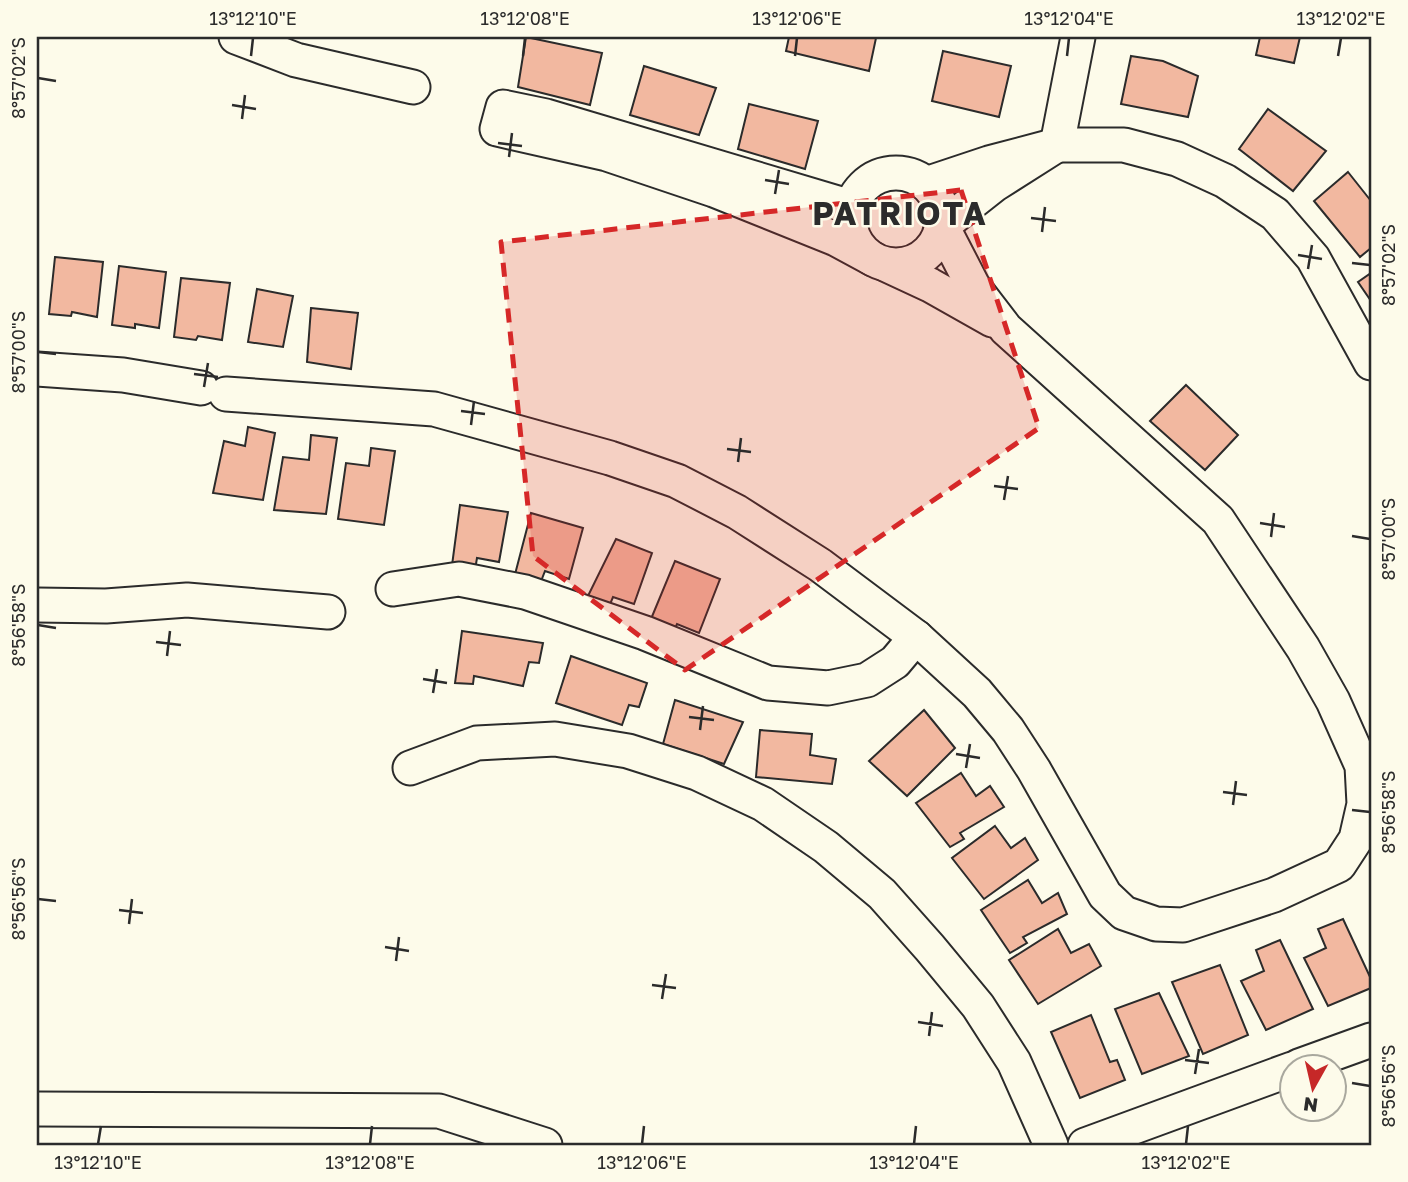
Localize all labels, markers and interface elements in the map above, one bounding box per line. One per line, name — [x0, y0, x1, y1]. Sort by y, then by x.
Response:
text: 13°12'10"E — [209, 7, 297, 29]
text: 13°12'08"E — [480, 7, 570, 29]
text: 13°12'06"E — [752, 7, 842, 29]
text: 13°12'04"E — [1024, 7, 1114, 29]
text: 13°12'02"E — [1296, 7, 1386, 29]
text: 8°57'02"S — [7, 37, 29, 119]
district label: PATRIOTA — [812, 194, 988, 232]
text: 8°57'02"S — [1377, 224, 1399, 306]
text: 8°57'00"S — [7, 311, 29, 393]
text: 8°57'00"S — [1377, 498, 1399, 580]
text: 8°56'58"S — [7, 583, 29, 667]
text: 8°56'58"S — [1377, 770, 1399, 854]
text: 8°56'56"S — [7, 857, 29, 941]
text: 8°56'56"S — [1377, 1044, 1399, 1128]
north arrow — [1278, 1052, 1348, 1122]
text: N — [1302, 1093, 1319, 1118]
text: 13°12'10"E — [54, 1151, 142, 1173]
text: 13°12'08"E — [325, 1151, 415, 1173]
text: 13°12'06"E — [597, 1151, 687, 1173]
text: 13°12'04"E — [869, 1151, 959, 1173]
text: 13°12'02"E — [1141, 1151, 1231, 1173]

